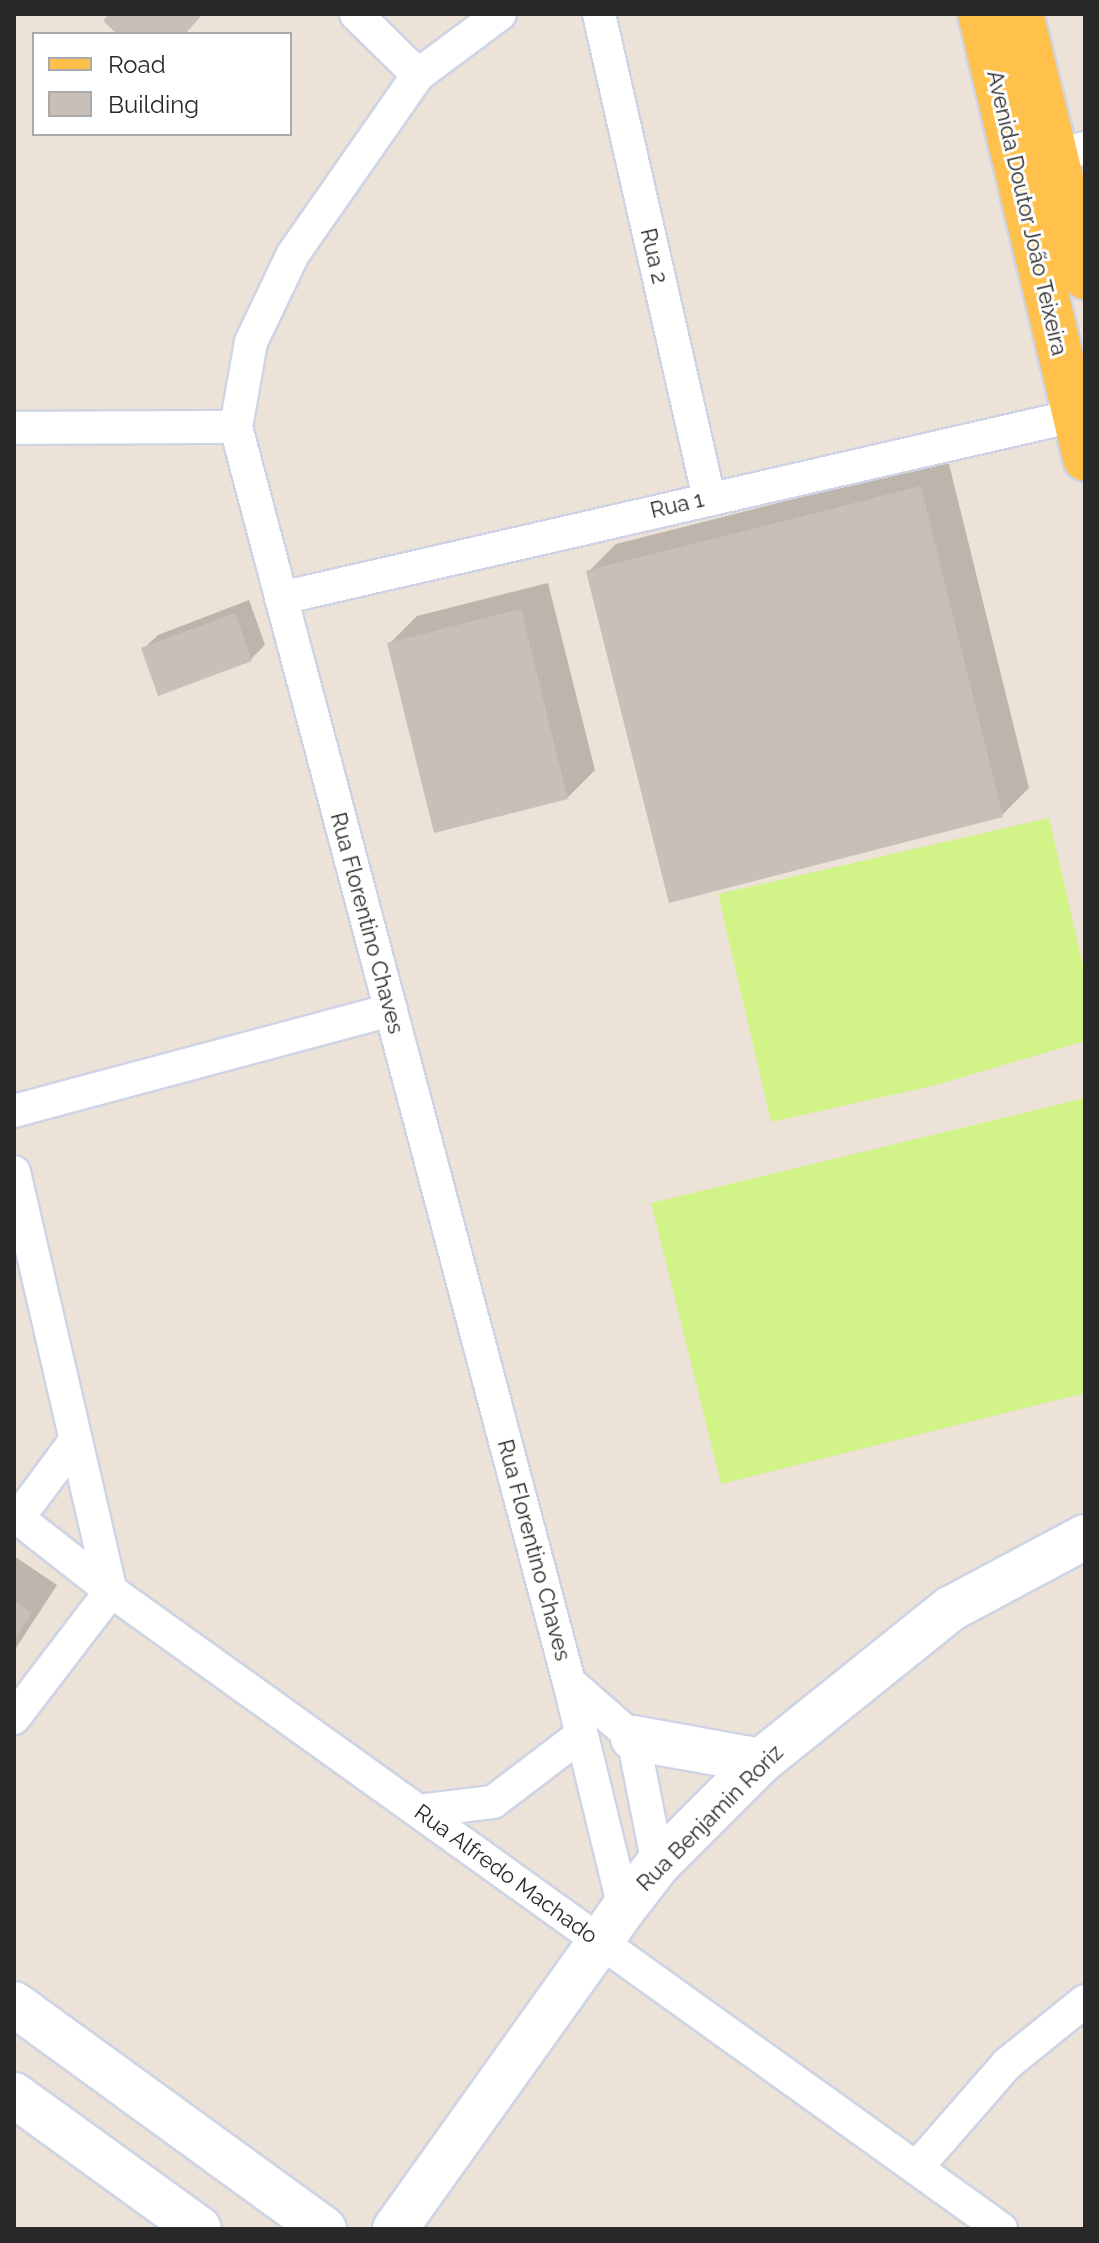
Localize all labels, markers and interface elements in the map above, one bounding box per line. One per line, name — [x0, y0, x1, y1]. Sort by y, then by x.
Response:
legend — [32, 32, 292, 136]
text: Road — [108, 50, 166, 79]
street label: Avenida Doutor João Teixeira — [981, 67, 1073, 359]
text: Building — [108, 90, 199, 119]
street label: Rua 2 — [635, 226, 673, 286]
street label: Rua 1 — [648, 486, 706, 524]
street label: Rua Florentino Chaves — [325, 809, 409, 1037]
street label: Rua Florentino Chaves — [492, 1436, 576, 1664]
street label: Rua Benjamin Roriz — [631, 1739, 789, 1897]
street label: Rua Alfredo Machado — [409, 1799, 603, 1949]

